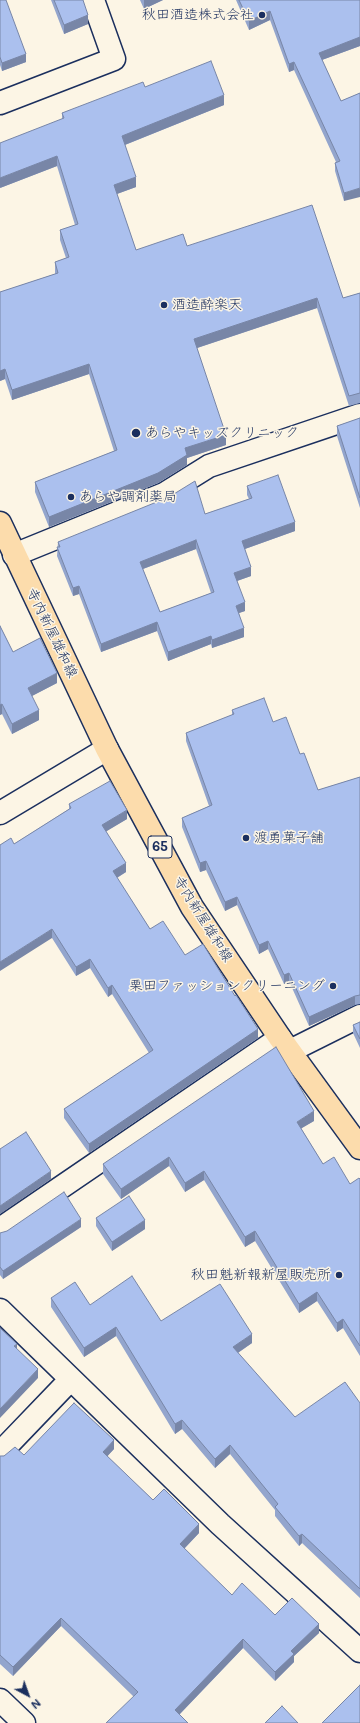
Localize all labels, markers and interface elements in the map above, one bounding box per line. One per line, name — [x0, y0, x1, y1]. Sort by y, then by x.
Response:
place label: 秋田酒造株式会社 — [142, 7, 254, 23]
marker: 秋田酒造株式会社 — [257, 10, 267, 20]
place label: 酒造酔楽天 — [172, 297, 242, 313]
marker: 酒造酔楽天 — [159, 300, 169, 310]
place label: あらやキッズクリニック — [145, 425, 299, 441]
marker: あらやキッズクリニック — [130, 427, 142, 439]
place label: あらや調剤薬局 — [79, 489, 177, 505]
marker: あらや調剤薬局 — [66, 492, 76, 502]
street label: 寺内新屋雄和線 — [23, 585, 81, 681]
place label: 渡勇菓子舗 — [254, 830, 324, 846]
marker: 渡勇菓子舗 — [241, 833, 251, 843]
road number: 65 — [148, 836, 172, 858]
street label: 寺内新屋雄和線 — [170, 873, 236, 965]
place label: 栗田ファッションクリーニング — [129, 978, 325, 994]
marker: 栗田ファッションクリーニング — [328, 981, 338, 991]
place label: 秋田魁新報新屋販売所 — [191, 1267, 331, 1283]
marker: 秋田魁新報新屋販売所 — [334, 1270, 344, 1280]
north arrow — [8, 1675, 48, 1715]
text: N — [28, 1696, 44, 1713]

